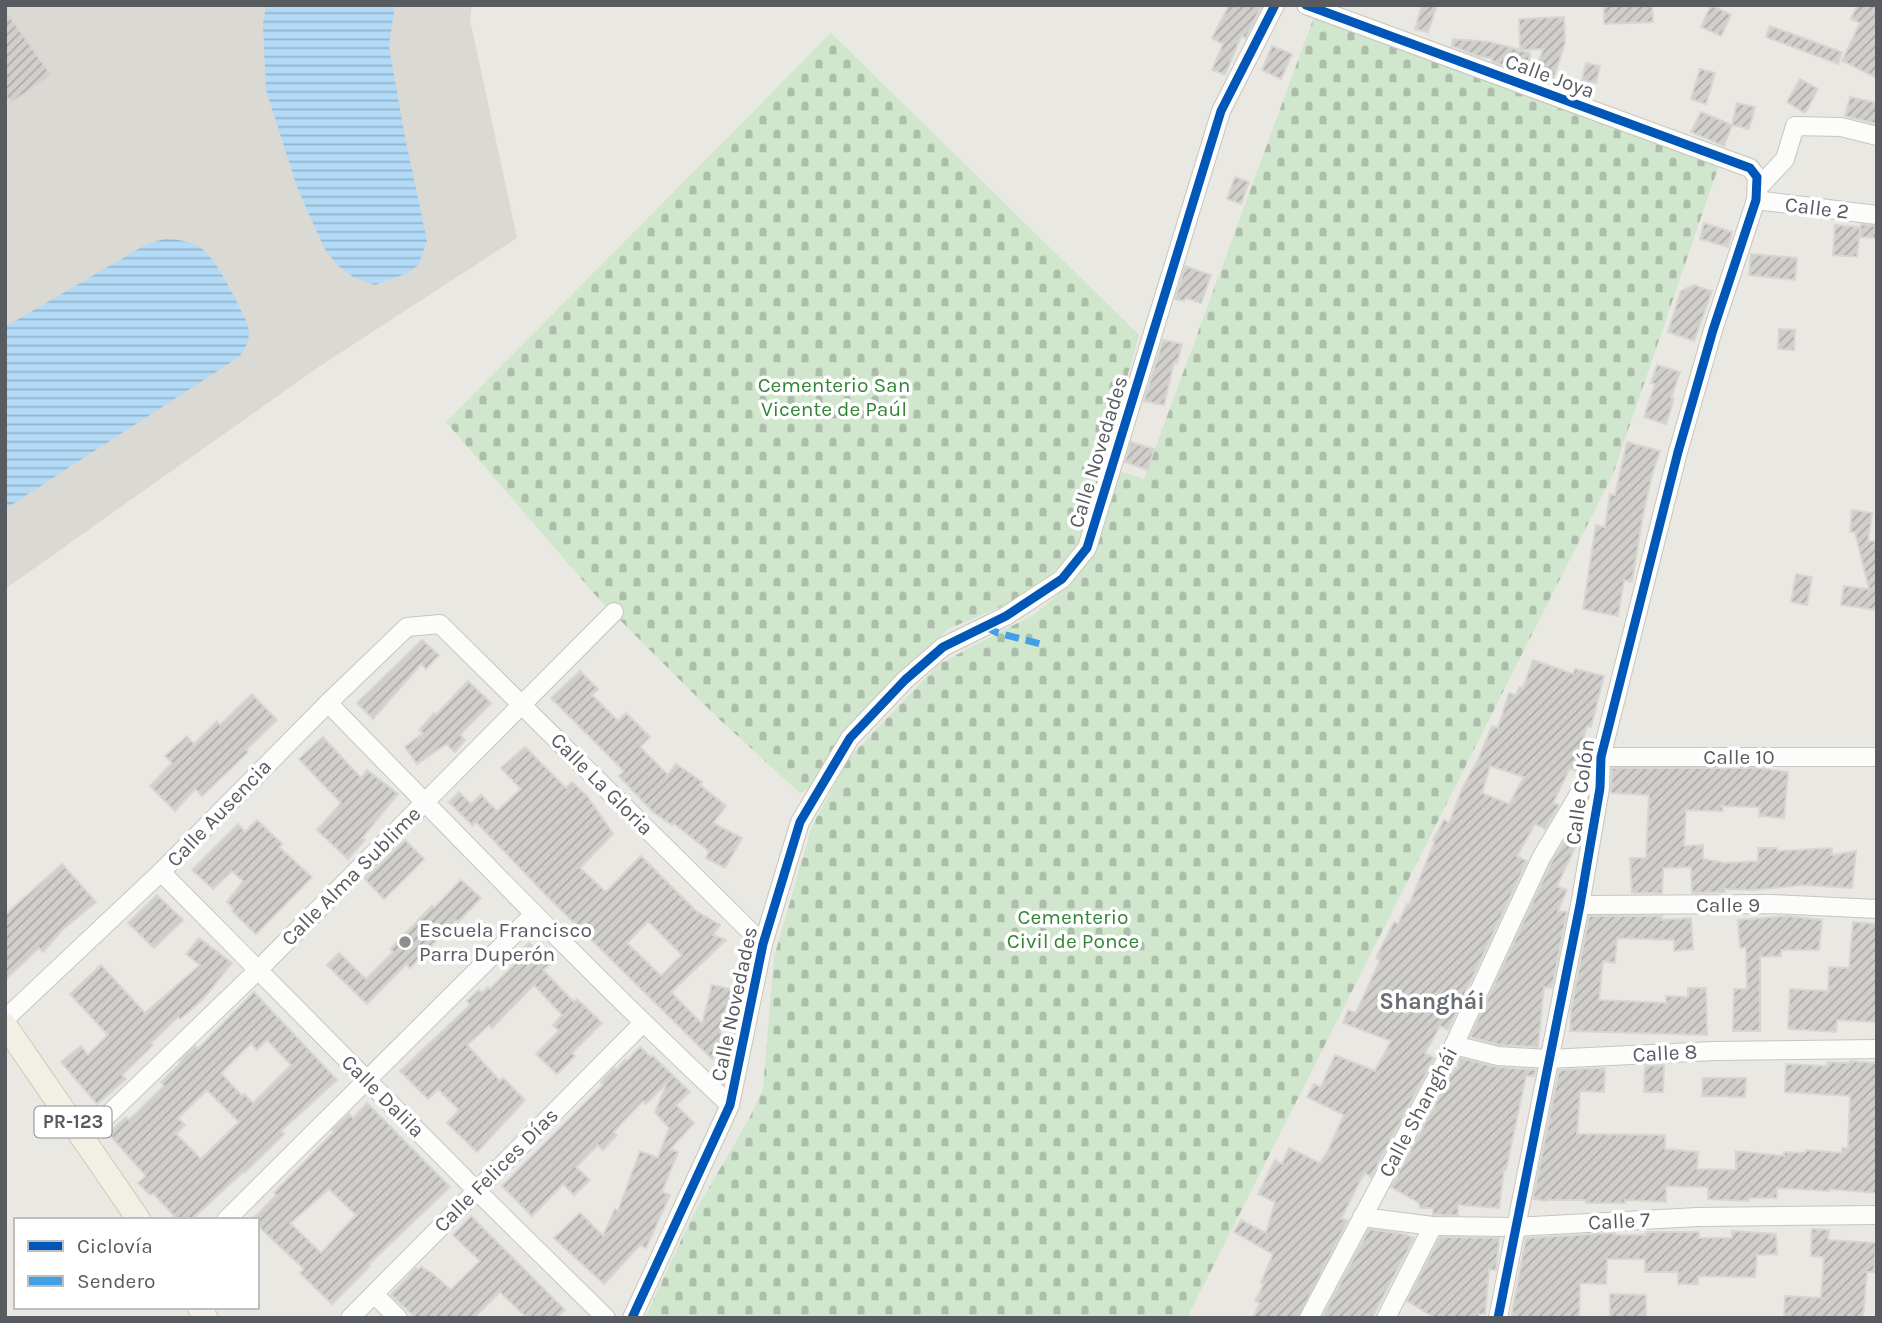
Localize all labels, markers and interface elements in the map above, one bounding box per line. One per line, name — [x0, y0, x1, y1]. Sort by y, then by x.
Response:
street label: Calle Joya — [1502, 49, 1598, 103]
street label: Calle 2 — [1784, 192, 1850, 224]
park label: Cementerio San Vicente de Paúl — [758, 373, 910, 421]
street label: Calle Novedades — [1064, 373, 1132, 531]
street label: Calle La Gloria — [546, 728, 658, 840]
street label: Calle Colón — [1561, 738, 1599, 846]
street label: Calle 10 — [1703, 745, 1775, 769]
street label: Calle Ausencia — [162, 754, 276, 872]
street label: Calle Alma Sublime — [277, 802, 425, 950]
street label: Calle 9 — [1696, 893, 1760, 917]
park label: Cementerio Civil de Ponce — [1007, 905, 1139, 953]
place label: Escuela Francisco Parra Duperón — [419, 918, 592, 966]
street label: Calle Novedades — [706, 925, 762, 1083]
marker: Escuela Francisco Parra Duperón — [397, 934, 413, 950]
district label: Shanghái — [1379, 988, 1485, 1015]
street label: Calle 8 — [1632, 1039, 1698, 1067]
street label: Calle Shanghái — [1374, 1043, 1462, 1181]
street label: Calle Dalila — [337, 1050, 429, 1142]
street label: Calle Felices Días — [429, 1103, 563, 1237]
road number: PR-123 — [34, 1106, 112, 1138]
street label: Calle 7 — [1588, 1207, 1651, 1235]
legend — [14, 1218, 259, 1309]
text: Ciclovía — [77, 1234, 153, 1258]
text: Sendero — [77, 1269, 155, 1293]

